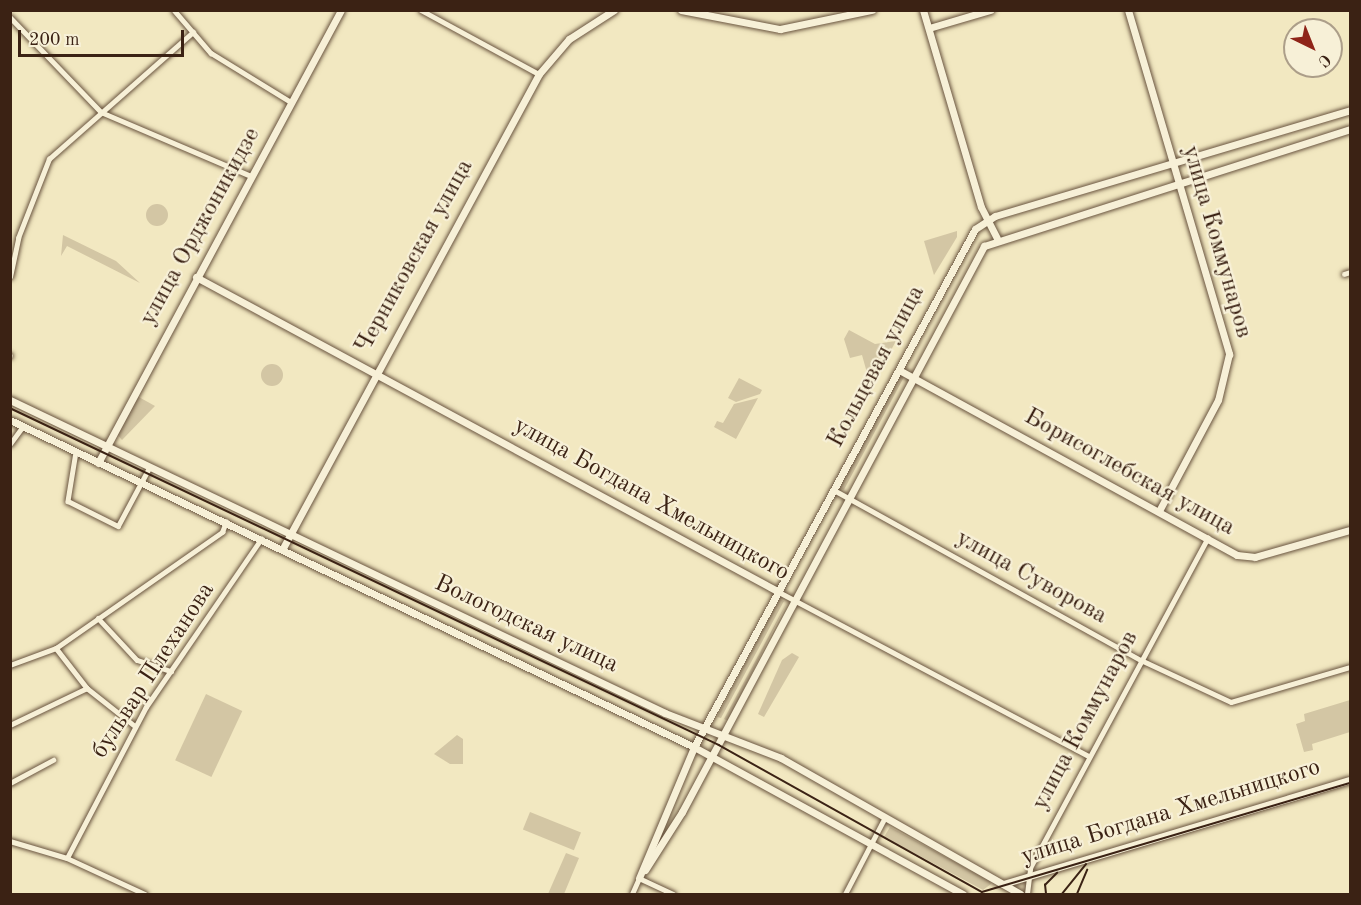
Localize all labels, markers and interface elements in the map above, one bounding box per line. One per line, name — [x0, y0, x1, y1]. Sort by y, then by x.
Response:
scale bar — [21, 18, 188, 56]
north arrow — [1283, 18, 1343, 78]
text: 200 m — [29, 31, 80, 49]
text: С — [1315, 50, 1333, 69]
street label: улица Орджоникидзе — [135, 123, 267, 331]
street label: улица Коммунаров — [1175, 143, 1257, 341]
street label: Черниковская улица — [350, 155, 480, 359]
street label: Кольцевая улица — [822, 281, 932, 453]
street label: Борисоглебская улица — [1019, 403, 1239, 543]
street label: улица Богдана Хмельницкого — [508, 412, 794, 588]
street label: улица Суворова — [951, 525, 1111, 631]
street label: Вологодская улица — [429, 570, 623, 680]
street label: бульвар Плеханова — [86, 578, 222, 764]
street label: улица Коммунаров — [1027, 627, 1145, 815]
street label: улица Богдана Хмельницкого — [1018, 754, 1324, 872]

